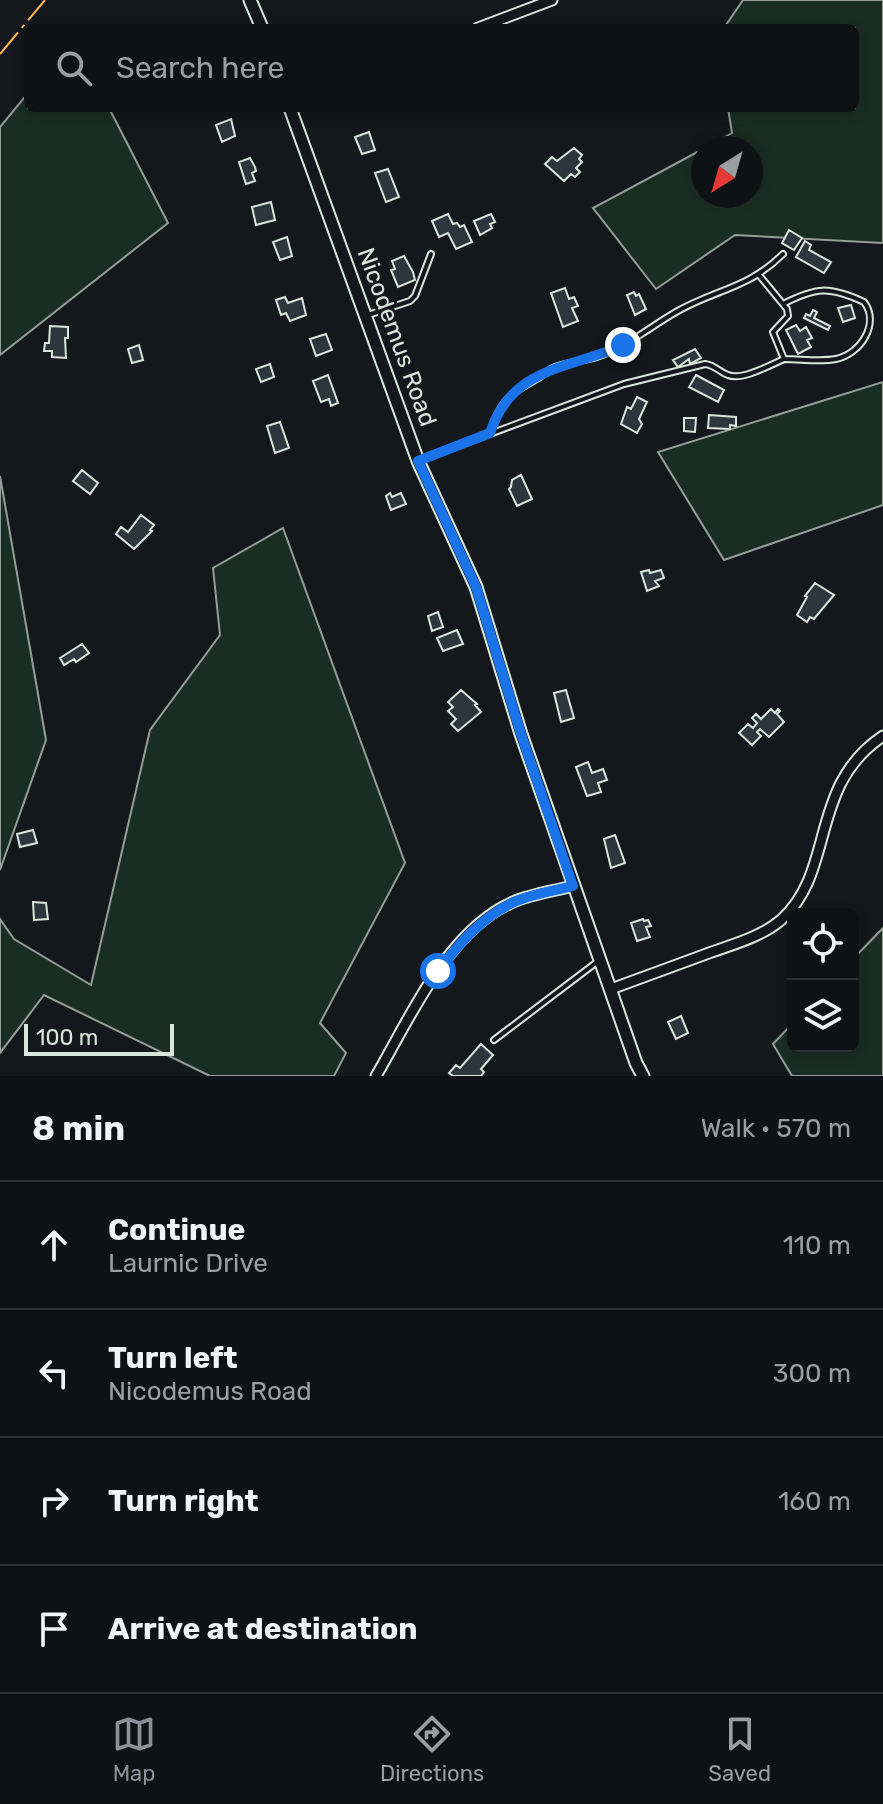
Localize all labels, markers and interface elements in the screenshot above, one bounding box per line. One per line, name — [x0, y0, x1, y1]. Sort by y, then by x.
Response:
search box — [24, 24, 859, 112]
icon: search — [52, 46, 96, 90]
text: Search here — [116, 50, 284, 86]
north arrow — [691, 136, 763, 208]
street label: Nicodemus Road — [352, 244, 442, 430]
route end — [605, 327, 641, 363]
map controls — [787, 908, 859, 1052]
button: locate — [787, 908, 859, 980]
route start — [420, 953, 456, 989]
button: layers — [787, 980, 859, 1052]
scale bar — [24, 1020, 174, 1056]
text: 100 m — [36, 1024, 98, 1051]
text: 8 min — [32, 1108, 125, 1149]
text: Walk · 570 m — [701, 1113, 851, 1144]
text: Continue — [108, 1212, 245, 1248]
icon: ahead — [32, 1223, 76, 1267]
text: 110 m — [783, 1230, 851, 1261]
text: Laurnic Drive — [108, 1248, 268, 1279]
text: Turn left — [108, 1340, 238, 1376]
icon: left — [32, 1351, 76, 1395]
text: 300 m — [773, 1358, 851, 1389]
text: Nicodemus Road — [108, 1376, 312, 1407]
icon: right — [32, 1479, 76, 1523]
text: Turn right — [108, 1483, 259, 1519]
text: 160 m — [778, 1486, 851, 1517]
icon: arrive — [32, 1607, 76, 1651]
text: Arrive at destination — [108, 1611, 418, 1647]
tab: Map — [112, 1712, 156, 1787]
tab: Directions — [380, 1712, 484, 1787]
tab: Saved — [708, 1712, 771, 1787]

